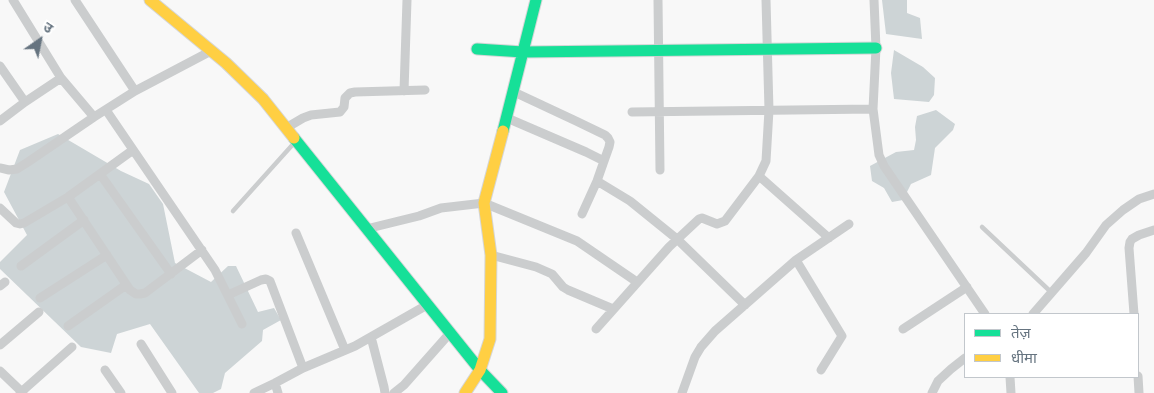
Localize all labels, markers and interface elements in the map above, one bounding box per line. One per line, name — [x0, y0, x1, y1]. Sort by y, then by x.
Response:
north arrow — [15, 15, 65, 65]
text: उ — [40, 18, 57, 37]
legend — [964, 313, 1139, 378]
text: तेज़ — [1011, 322, 1031, 343]
text: धीमा — [1011, 347, 1037, 368]

